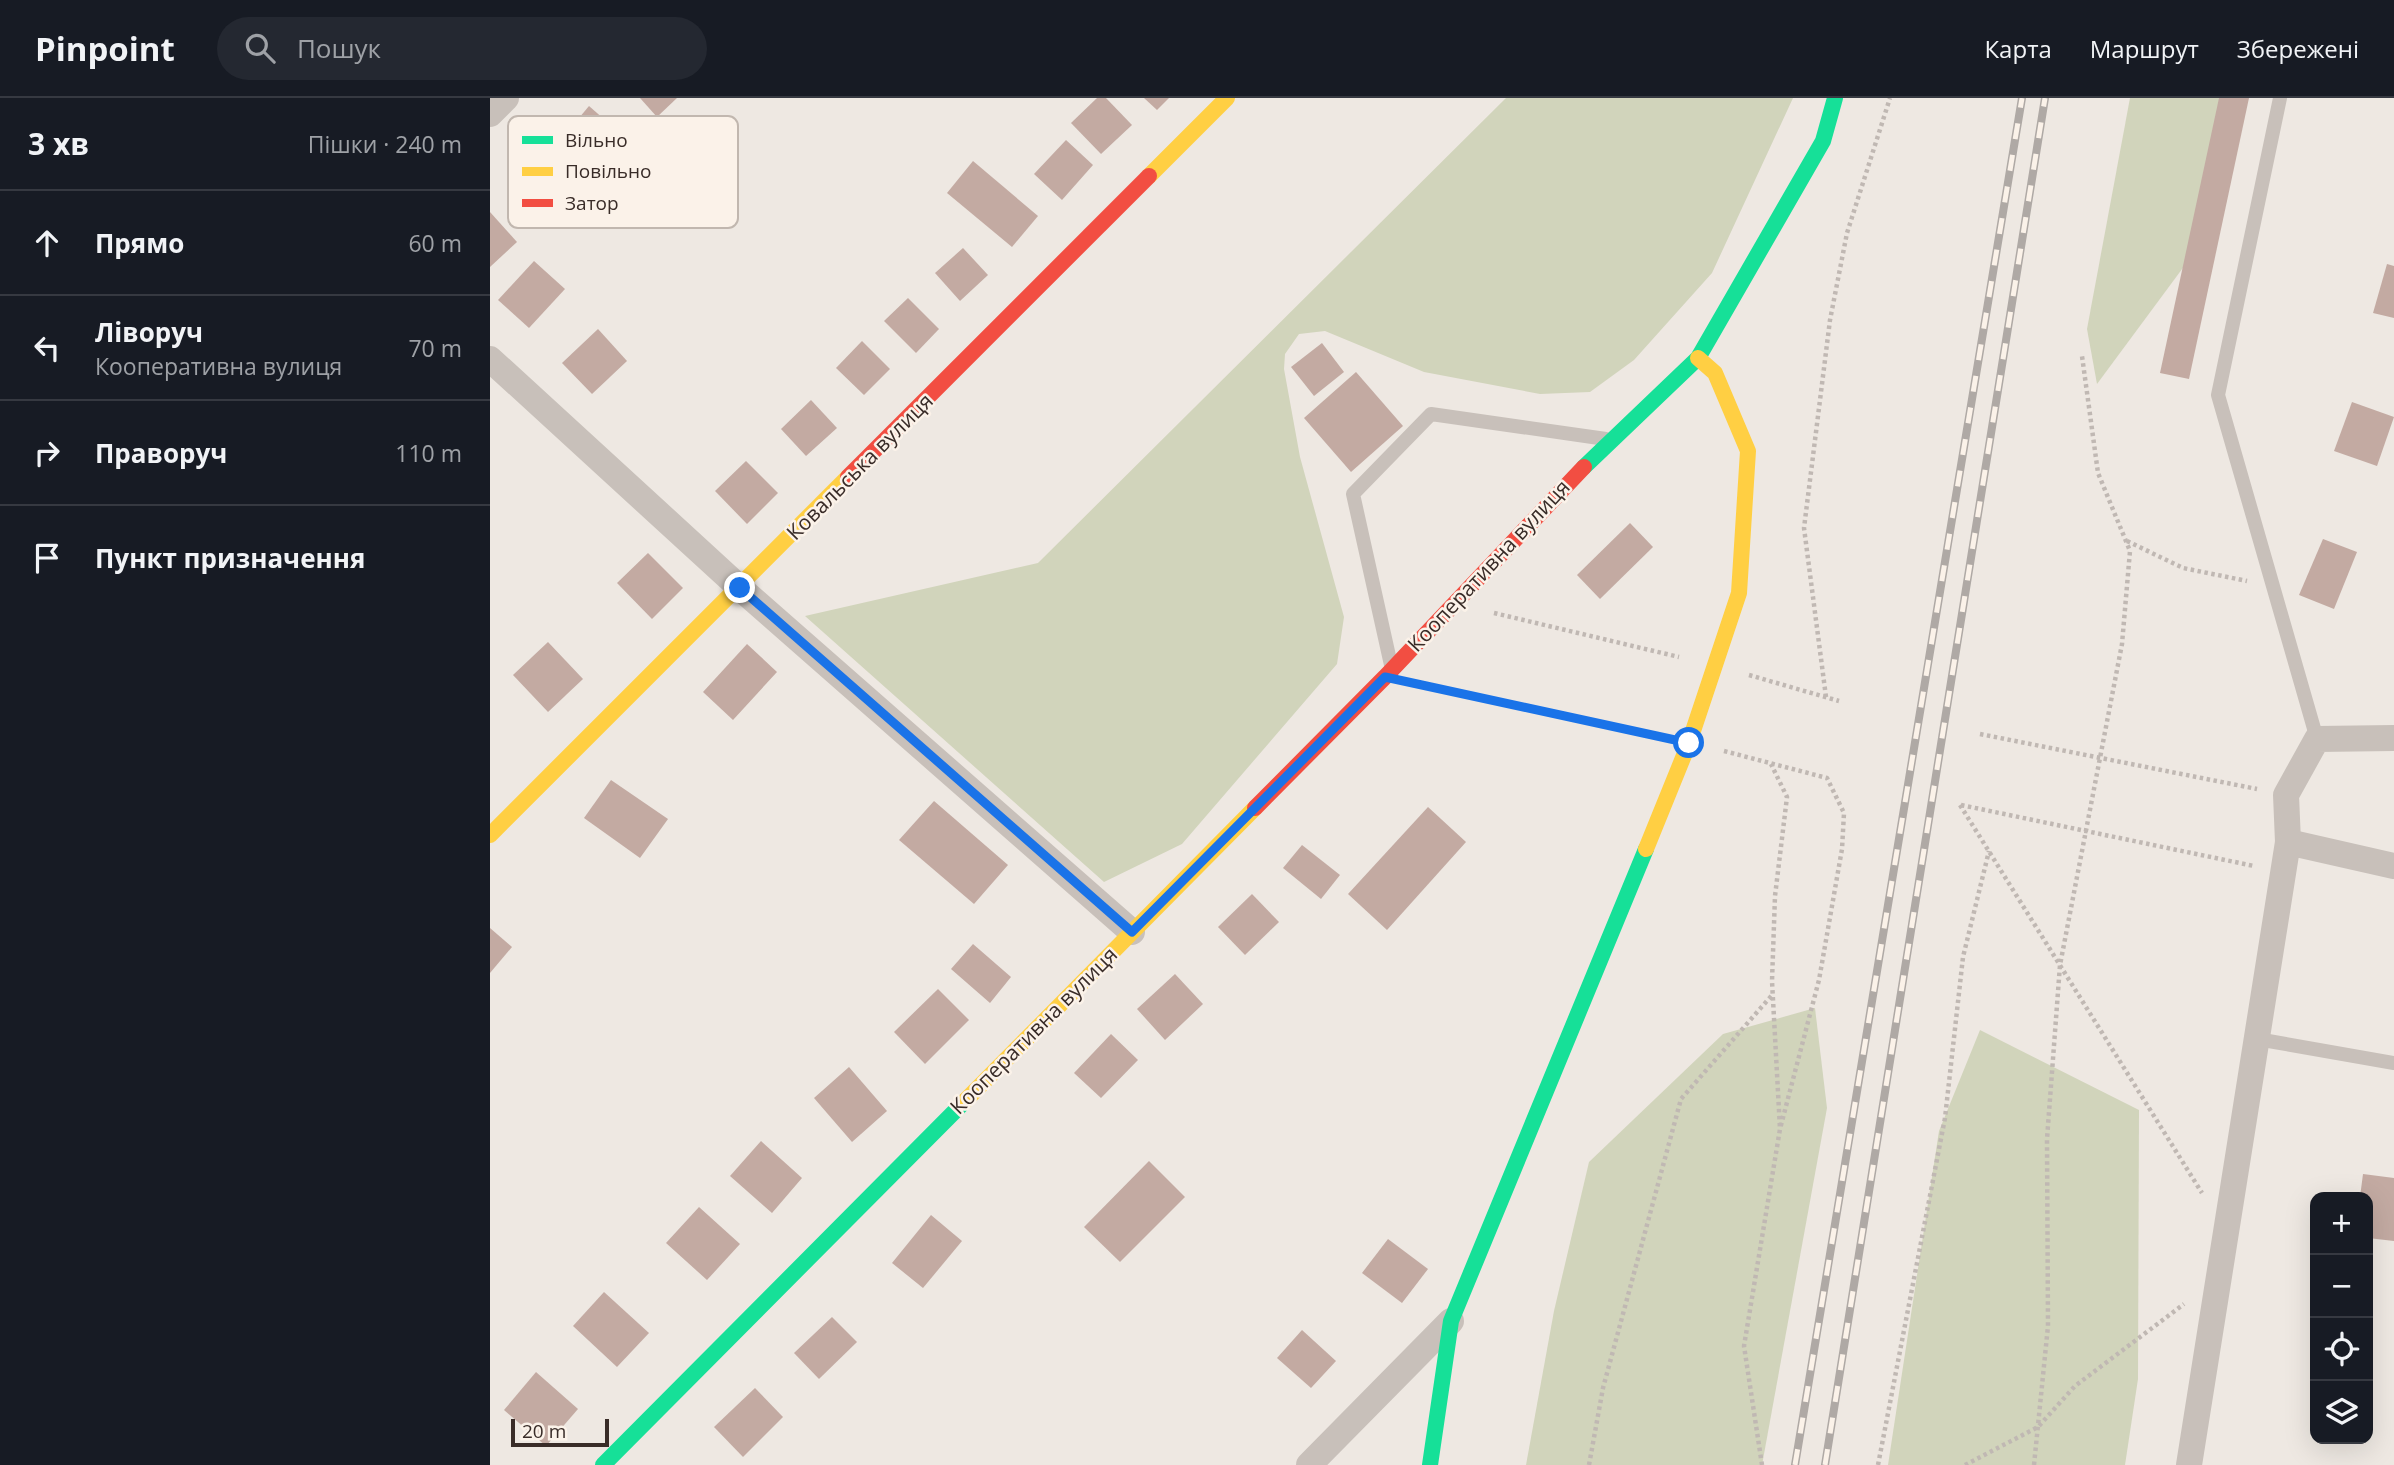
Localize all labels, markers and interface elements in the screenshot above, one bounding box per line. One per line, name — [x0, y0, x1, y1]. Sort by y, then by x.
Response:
search box — [217, 17, 707, 80]
text: Pinpoint — [35, 26, 175, 71]
icon: search — [241, 29, 279, 67]
text: Пошук — [297, 30, 381, 66]
text: Карта — [1984, 32, 2052, 65]
text: Маршрут — [2090, 32, 2199, 65]
text: Збережені — [2237, 32, 2359, 65]
legend — [508, 116, 738, 228]
text: 3 хв — [28, 123, 89, 164]
text: Вільно — [565, 127, 628, 153]
text: Пішки · 240 m — [308, 128, 462, 160]
text: Повільно — [565, 158, 652, 184]
text: Затор — [565, 190, 619, 216]
icon: ahead — [28, 224, 66, 262]
text: Прямо — [95, 225, 184, 261]
text: 60 m — [408, 227, 462, 259]
text: Ліворуч — [95, 314, 203, 350]
icon: left — [28, 329, 66, 367]
text: 70 m — [408, 332, 462, 364]
text: Кооперативна вулиця — [95, 350, 342, 382]
street label: Ковальська вулиця — [780, 387, 939, 546]
icon: right — [28, 434, 66, 472]
text: Праворуч — [95, 435, 227, 471]
text: 110 m — [395, 437, 462, 469]
street label: Кооперативна вулиця — [1401, 473, 1576, 657]
icon: arrive — [28, 539, 66, 577]
text: Пункт призначення — [95, 540, 365, 576]
route end — [724, 572, 755, 603]
route start — [1673, 727, 1704, 758]
street label: Кооперативна вулиця — [944, 941, 1123, 1120]
map controls — [2310, 1192, 2373, 1444]
button: + — [2310, 1192, 2373, 1255]
button: − — [2310, 1255, 2373, 1318]
button: locate — [2310, 1318, 2373, 1381]
button: layers — [2310, 1381, 2373, 1444]
scale bar — [511, 1416, 609, 1448]
text: 20 m — [522, 1418, 566, 1444]

